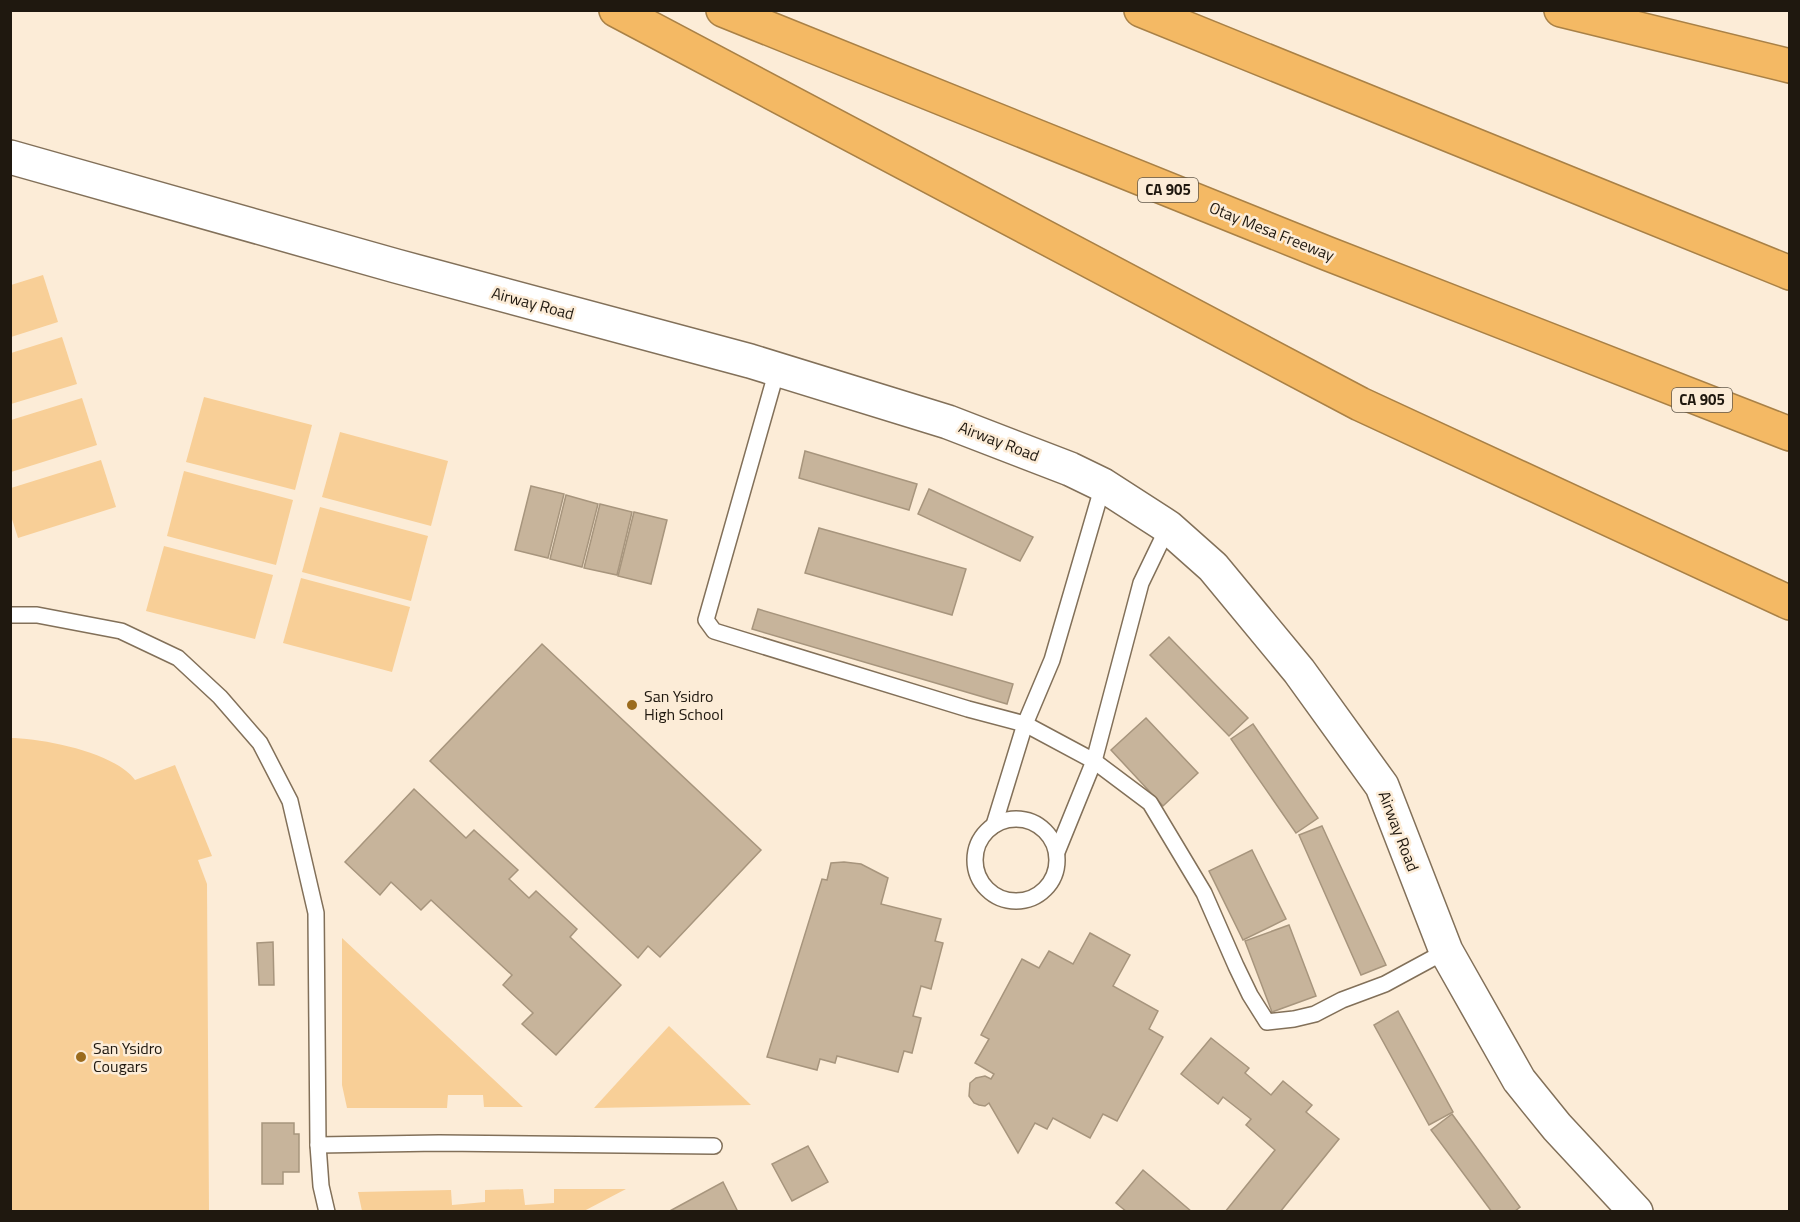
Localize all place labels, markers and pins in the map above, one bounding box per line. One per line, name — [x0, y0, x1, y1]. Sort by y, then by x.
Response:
place label: San Ysidro High School — [644, 684, 723, 726]
marker: San Ysidro High School — [625, 698, 639, 712]
place label: San Ysidro Cougars — [93, 1036, 163, 1078]
marker: San Ysidro Cougars — [74, 1050, 88, 1064]

